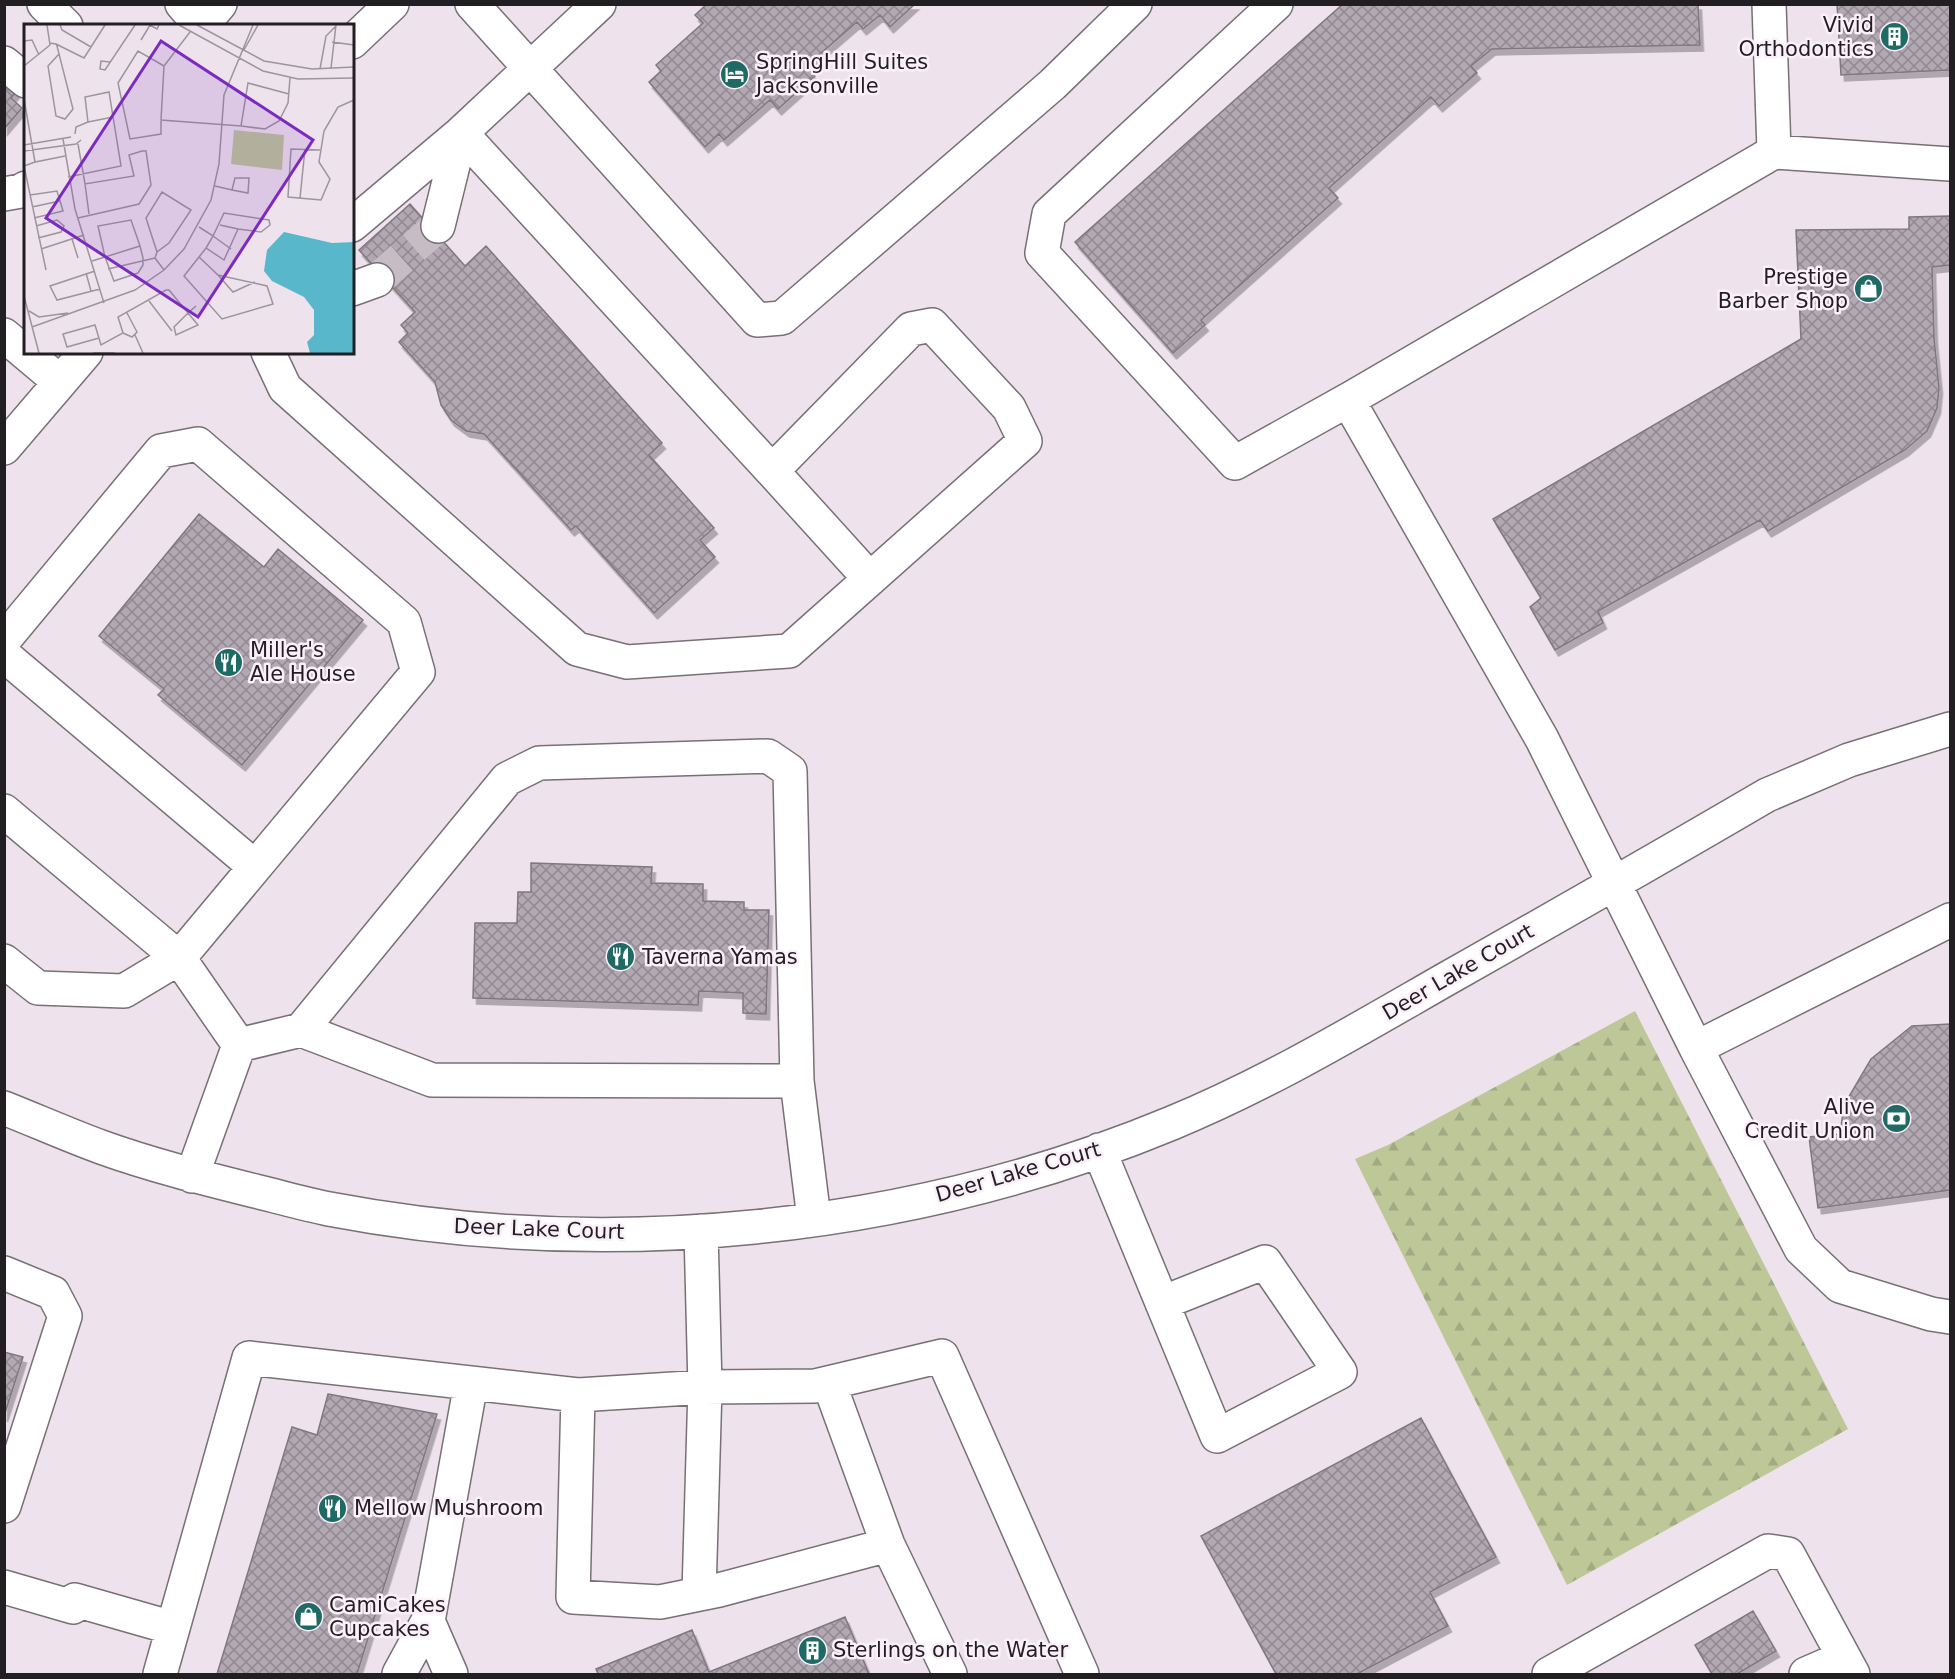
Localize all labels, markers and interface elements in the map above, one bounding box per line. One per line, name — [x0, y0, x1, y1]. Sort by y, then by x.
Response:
place label: Vivid Orthodontics — [1738, 13, 1874, 61]
building icon: Vivid Orthodontics — [1879, 21, 1911, 53]
inset map — [24, 24, 354, 354]
place label: SpringHill Suites Jacksonville — [754, 50, 928, 98]
hotel icon: SpringHill Suites Jacksonville — [719, 58, 751, 90]
place label: Prestige Barber Shop — [1718, 265, 1848, 313]
shop icon: Prestige Barber Shop — [1853, 273, 1885, 305]
place label: Miller's Ale House — [250, 638, 356, 686]
restaurant icon: Miller's Ale House — [213, 646, 245, 678]
street label: Deer Lake Court — [1378, 919, 1538, 1025]
restaurant icon: Taverna Yamas — [605, 941, 637, 973]
place label: Taverna Yamas — [641, 945, 798, 969]
place label: Alive Credit Union — [1744, 1095, 1875, 1143]
bank icon: Alive Credit Union — [1880, 1103, 1912, 1135]
street label: Deer Lake Court — [933, 1137, 1103, 1207]
street label: Deer Lake Court — [453, 1214, 625, 1244]
restaurant icon: Mellow Mushroom — [317, 1492, 349, 1524]
place label: Mellow Mushroom — [354, 1496, 543, 1520]
place label: CamiCakes Cupcakes — [329, 1593, 446, 1641]
shop icon: CamiCakes Cupcakes — [292, 1601, 324, 1633]
building icon: Sterlings on the Water — [796, 1634, 828, 1666]
place label: Sterlings on the Water — [833, 1638, 1068, 1662]

